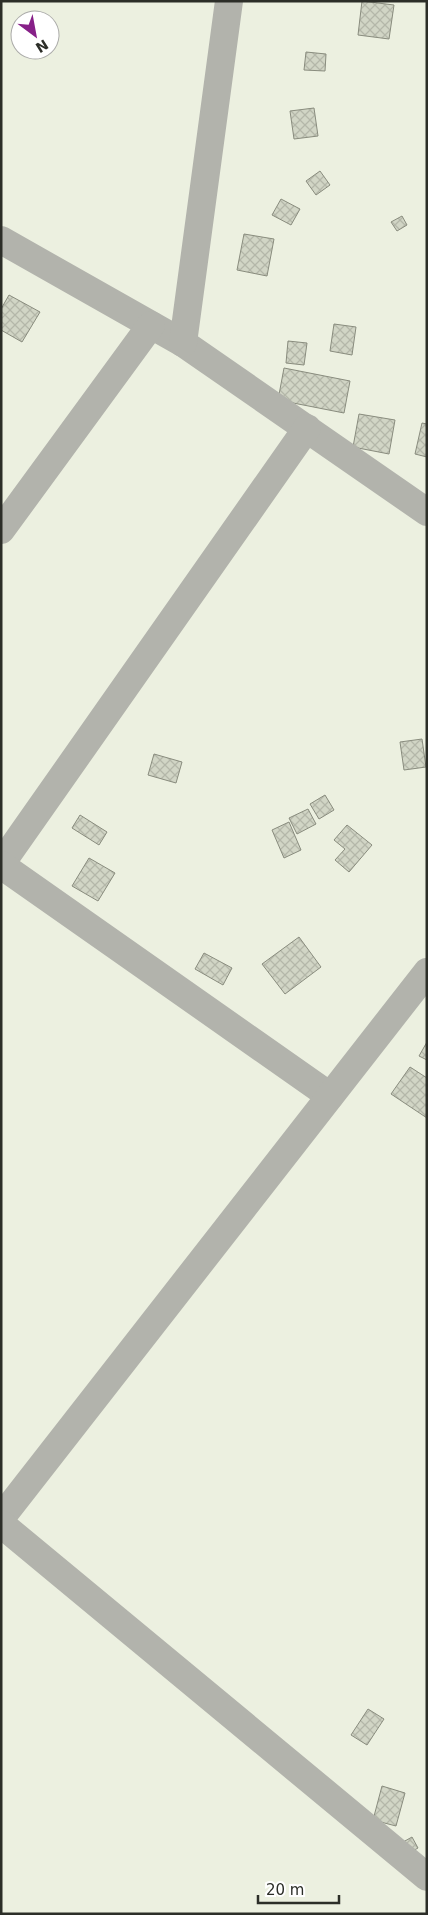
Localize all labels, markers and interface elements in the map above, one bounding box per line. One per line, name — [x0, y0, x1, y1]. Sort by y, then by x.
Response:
north arrow — [10, 10, 60, 60]
text: N — [33, 36, 51, 56]
scale bar — [258, 1872, 339, 1904]
text: 20 m — [266, 1881, 304, 1899]

